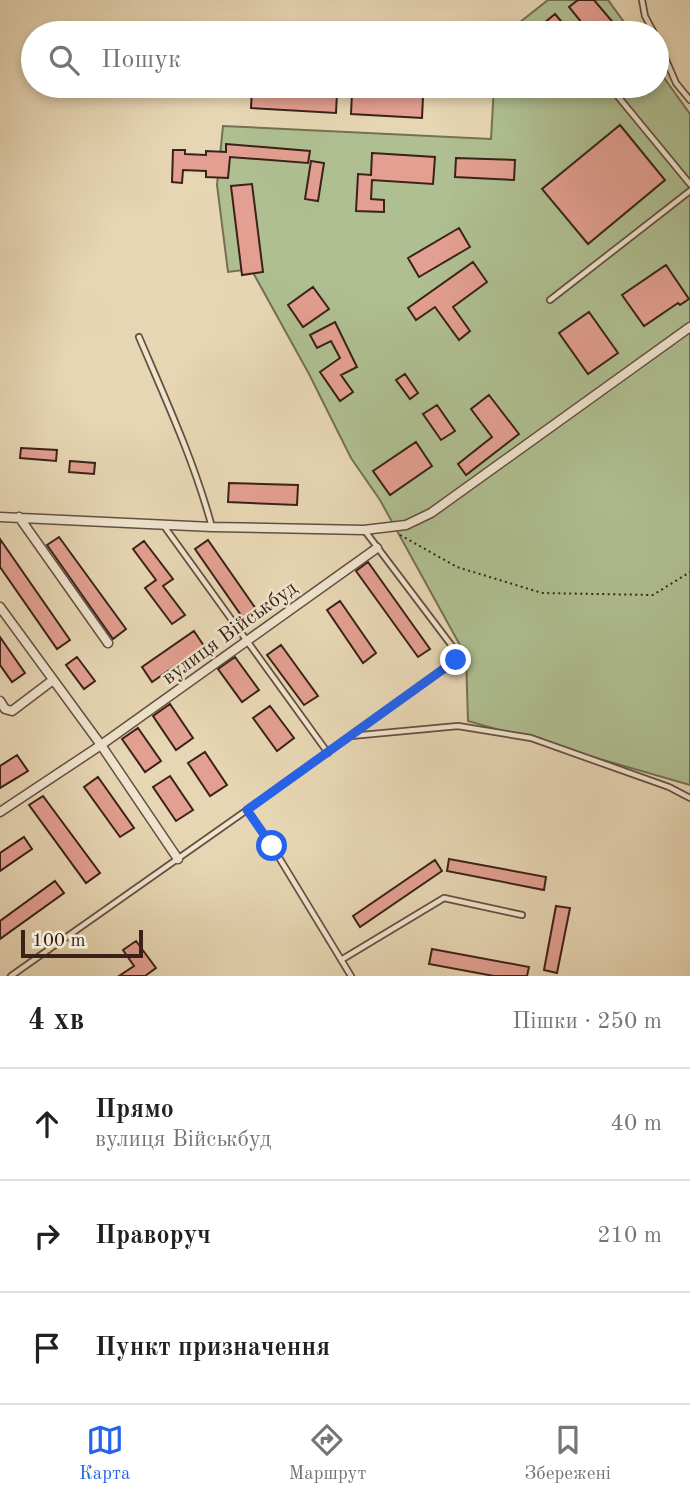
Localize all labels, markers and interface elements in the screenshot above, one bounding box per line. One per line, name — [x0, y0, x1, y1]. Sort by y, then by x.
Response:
search box — [21, 21, 669, 98]
icon: search — [45, 41, 83, 79]
text: Пошук — [101, 47, 181, 73]
street label: вулиця Військбуд — [159, 577, 302, 689]
route end — [440, 644, 471, 675]
route start — [256, 830, 287, 861]
scale bar — [21, 927, 144, 959]
text: 100 m — [32, 932, 85, 951]
text: 4 хв — [28, 1006, 84, 1036]
text: Пішки · 250 m — [512, 1010, 662, 1033]
text: Прямо — [95, 1097, 174, 1123]
icon: ahead — [28, 1105, 66, 1143]
text: 40 m — [611, 1112, 662, 1135]
text: вулиця Військбуд — [95, 1128, 271, 1151]
icon: right — [28, 1217, 66, 1255]
text: Праворуч — [95, 1223, 211, 1249]
text: 210 m — [597, 1224, 662, 1247]
icon: arrive — [28, 1329, 66, 1367]
text: Пункт призначення — [95, 1335, 330, 1361]
tab: Карта — [79, 1421, 130, 1486]
tab: Маршрут — [288, 1421, 366, 1486]
tab: Збережені — [524, 1421, 611, 1486]

